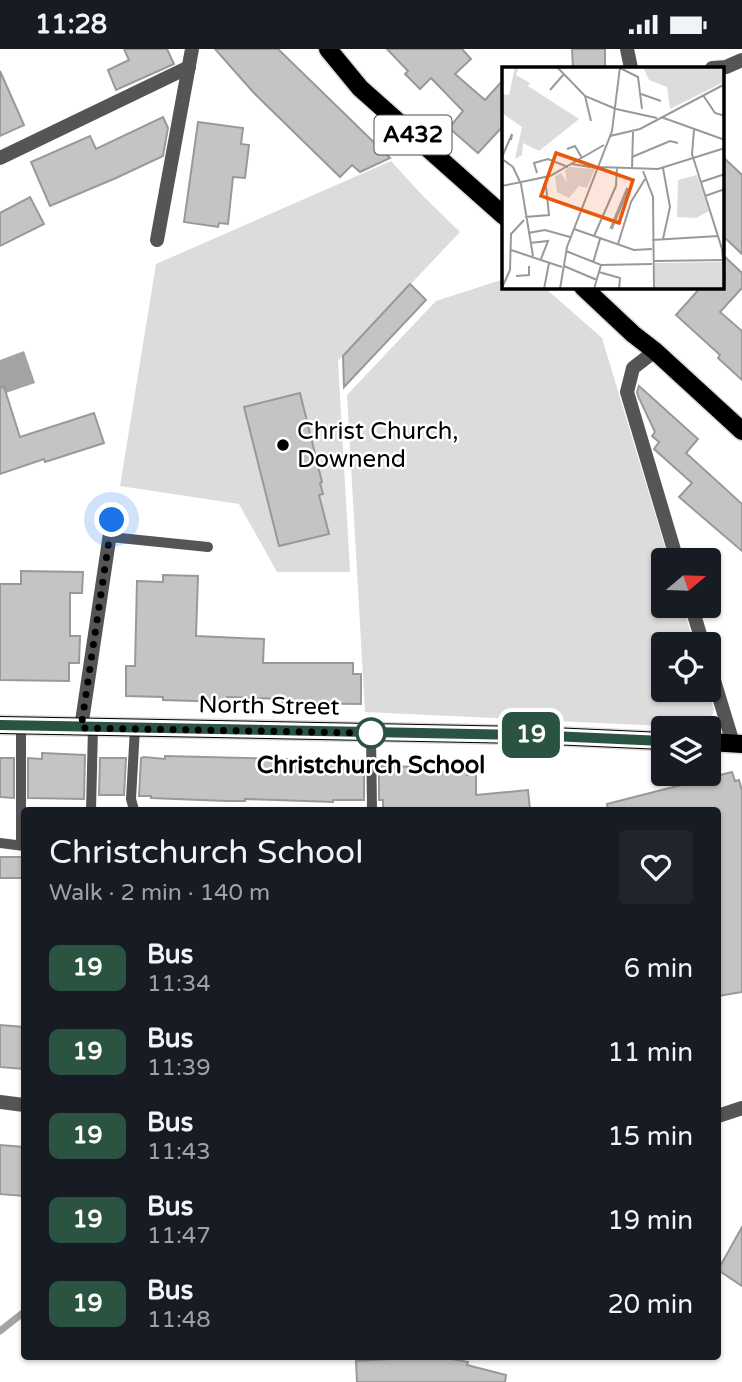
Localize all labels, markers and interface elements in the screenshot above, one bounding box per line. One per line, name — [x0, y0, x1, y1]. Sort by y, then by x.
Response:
text: 11:28 — [35, 9, 107, 40]
inset map — [502, 67, 724, 289]
road number: A432 — [374, 115, 452, 155]
place label: Christ Church, Downend — [297, 417, 459, 474]
marker: Christ Church, Downend — [275, 437, 291, 453]
your location — [94, 502, 129, 537]
north arrow — [651, 548, 721, 618]
map controls — [651, 548, 721, 786]
button: locate — [651, 632, 721, 702]
street label: North Street — [198, 690, 340, 722]
line badge: 19 — [500, 712, 562, 758]
button: layers — [651, 716, 721, 786]
marker: Christchurch School — [356, 718, 386, 748]
text: 19 — [516, 720, 546, 749]
place label: Christchurch School — [257, 751, 485, 780]
button: heart — [619, 830, 693, 904]
text: Christchurch School — [49, 833, 363, 872]
text: Walk · 2 min · 140 m — [49, 879, 270, 907]
text: Bus — [147, 939, 193, 970]
text: 19 — [72, 953, 103, 982]
text: 6 min — [624, 953, 693, 984]
text: 11:34 — [147, 970, 211, 998]
text: Bus — [147, 1023, 193, 1054]
text: 19 — [72, 1037, 103, 1066]
text: 11 min — [607, 1037, 693, 1068]
text: 11:39 — [147, 1054, 211, 1082]
text: Bus — [147, 1107, 193, 1138]
text: 19 — [72, 1121, 103, 1150]
text: 15 min — [607, 1121, 693, 1152]
text: 11:43 — [147, 1138, 211, 1166]
text: Bus — [147, 1191, 193, 1222]
text: 19 — [72, 1205, 103, 1234]
text: 19 min — [607, 1205, 693, 1236]
text: 11:47 — [147, 1222, 211, 1250]
text: Bus — [147, 1275, 193, 1306]
text: 19 — [72, 1289, 103, 1318]
text: 20 min — [607, 1289, 693, 1320]
text: 11:48 — [147, 1306, 211, 1334]

